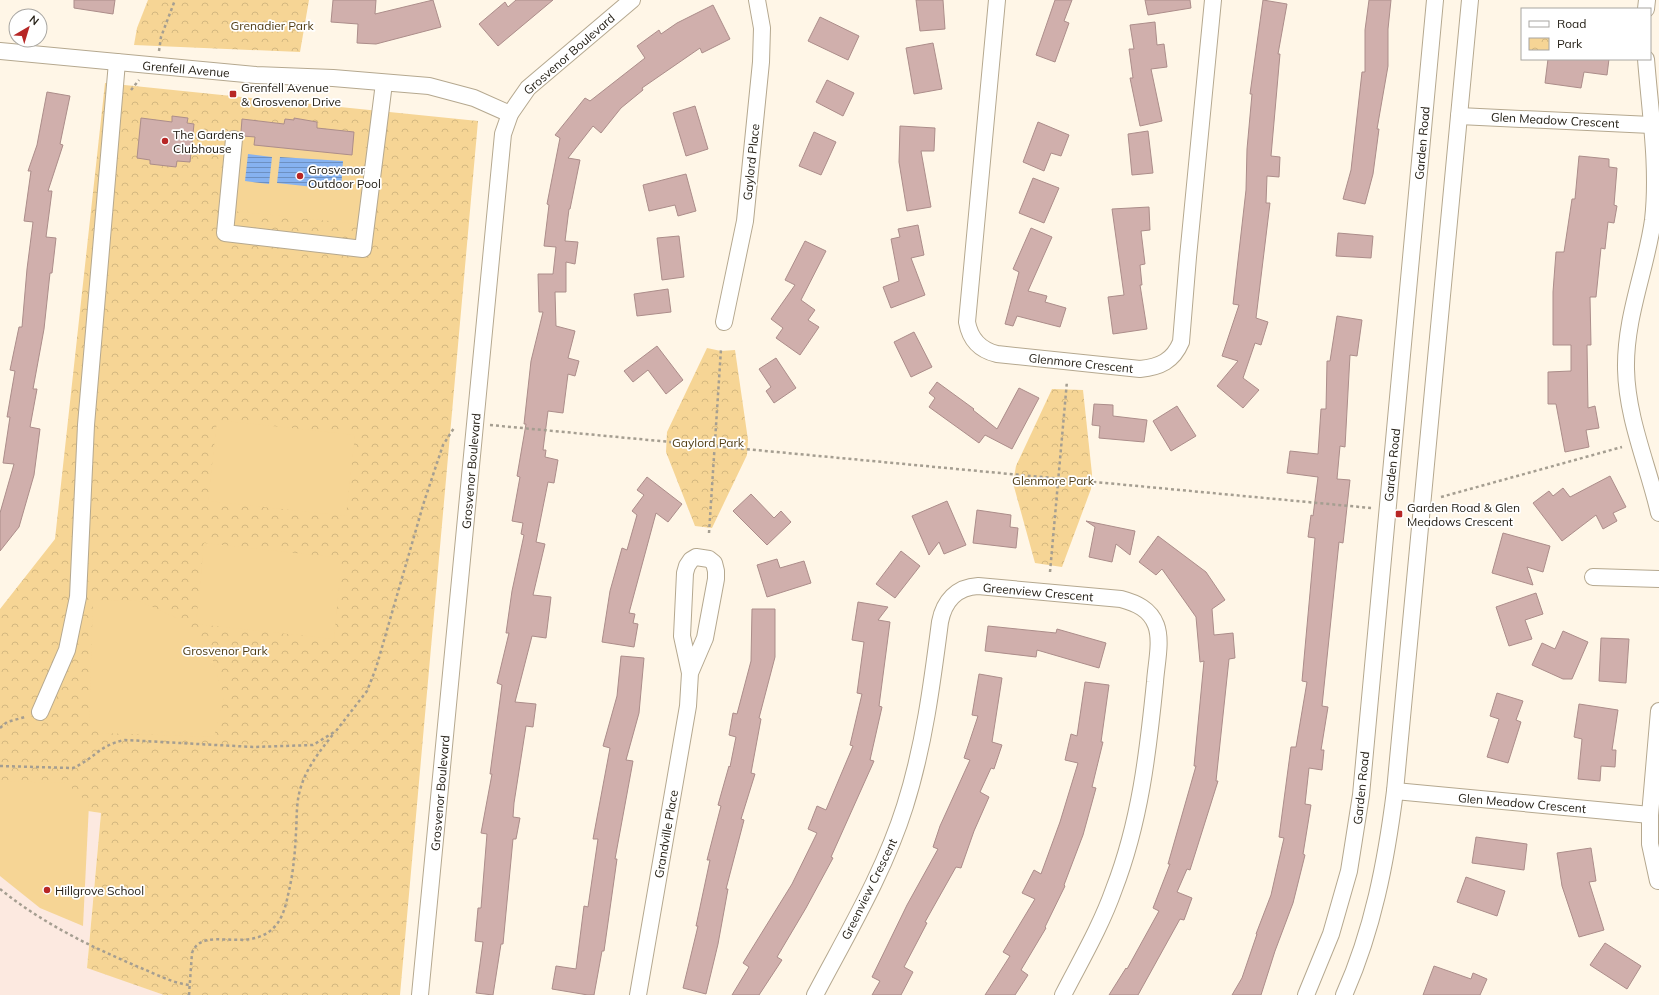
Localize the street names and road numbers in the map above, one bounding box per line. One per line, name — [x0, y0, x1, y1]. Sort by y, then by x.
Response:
street label: Grosvenor Boulevard — [520, 10, 618, 98]
street label: Grenfell Avenue — [142, 58, 230, 80]
street label: Garden Road — [1411, 106, 1433, 180]
street label: Glen Meadow Crescent — [1490, 109, 1620, 131]
street label: Gaylord Place — [740, 123, 762, 201]
street label: Glenmore Crescent — [1028, 350, 1134, 376]
street label: Grosvenor Boulevard — [458, 413, 484, 529]
street label: Garden Road — [1381, 428, 1403, 502]
street label: Greenview Crescent — [982, 580, 1094, 604]
street label: Grosvenor Boulevard — [427, 735, 453, 851]
street label: Garden Road — [1350, 751, 1372, 825]
street label: Grandville Place — [651, 789, 681, 879]
street label: Glen Meadow Crescent — [1457, 790, 1587, 816]
street label: Greenview Crescent — [838, 836, 900, 942]

